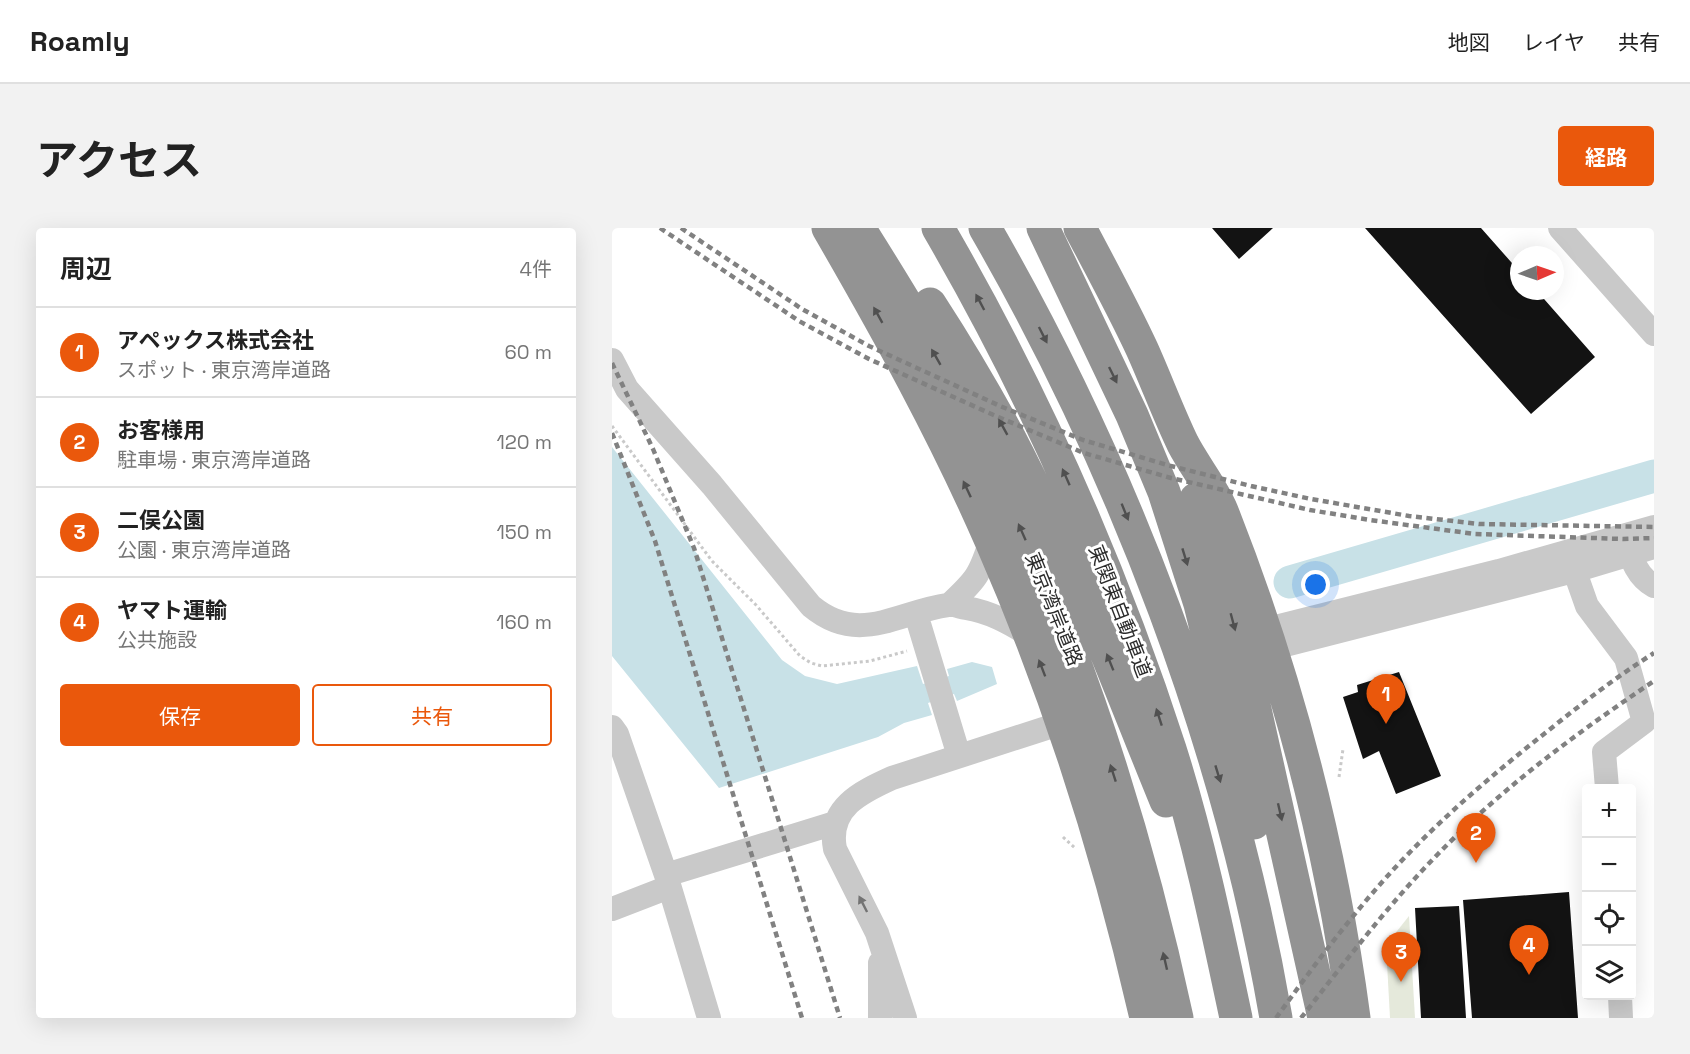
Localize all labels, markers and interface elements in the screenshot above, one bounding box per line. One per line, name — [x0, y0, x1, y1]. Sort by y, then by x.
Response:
text: Roamly — [30, 23, 130, 59]
text: 地図 — [1448, 29, 1490, 56]
text: レイヤ — [1523, 29, 1585, 56]
text: 共有 — [1618, 29, 1660, 56]
button: 経路 — [1558, 126, 1654, 186]
text: アクセス — [36, 134, 202, 187]
north arrow — [1510, 246, 1564, 300]
text: 周辺 — [60, 252, 112, 286]
text: 4件 — [520, 256, 552, 282]
one-way arrow — [975, 293, 985, 310]
one-way arrow — [873, 306, 883, 323]
text: アペックス株式会社 — [117, 326, 314, 354]
one-way arrow — [1038, 326, 1047, 343]
text: 1 — [75, 339, 84, 365]
text: 60 m — [505, 339, 552, 365]
one-way arrow — [932, 348, 942, 365]
text: スポット · 東京湾岸道路 — [117, 357, 331, 383]
one-way arrow — [1109, 367, 1118, 384]
text: お客様用 — [117, 416, 205, 444]
one-way arrow — [998, 418, 1008, 435]
text: 2 — [74, 429, 85, 455]
text: 120 m — [496, 429, 552, 455]
text: 駐車場 · 東京湾岸道路 — [117, 447, 311, 473]
one-way arrow — [1061, 467, 1071, 485]
one-way arrow — [962, 480, 971, 497]
one-way arrow — [1120, 503, 1130, 521]
text: 二俣公園 — [117, 506, 205, 534]
text: 3 — [73, 519, 86, 545]
text: 150 m — [497, 519, 552, 545]
one-way arrow — [1018, 523, 1027, 540]
text: 公園 · 東京湾岸道路 — [117, 537, 291, 563]
street label: 東関東自動車道 — [1083, 541, 1157, 681]
street label: 東京湾岸道路 — [1019, 548, 1089, 670]
one-way arrow — [1181, 548, 1190, 566]
your location — [1301, 570, 1330, 599]
text: ヤマト運輸 — [117, 596, 227, 624]
text: 4 — [73, 609, 86, 635]
text: 160 m — [496, 609, 552, 635]
one-way arrow — [1229, 614, 1238, 632]
text: 公共施設 — [117, 627, 197, 653]
one-way arrow — [1105, 653, 1114, 671]
one-way arrow — [1037, 659, 1047, 677]
pin: 1 — [1366, 674, 1406, 724]
button: 保存 — [60, 684, 300, 746]
button: 共有 — [312, 684, 552, 746]
one-way arrow — [1154, 708, 1163, 726]
one-way arrow — [1108, 764, 1118, 782]
one-way arrow — [1214, 765, 1223, 783]
map controls — [1582, 784, 1636, 1000]
button: + — [1582, 784, 1636, 838]
one-way arrow — [1275, 803, 1285, 821]
pin: 2 — [1456, 814, 1496, 863]
button: − — [1582, 838, 1636, 892]
button: locate — [1582, 892, 1636, 946]
one-way arrow — [858, 896, 868, 913]
pin: 4 — [1510, 926, 1548, 975]
pin: 3 — [1382, 932, 1420, 982]
button: layers — [1582, 946, 1636, 1000]
one-way arrow — [1159, 952, 1169, 970]

